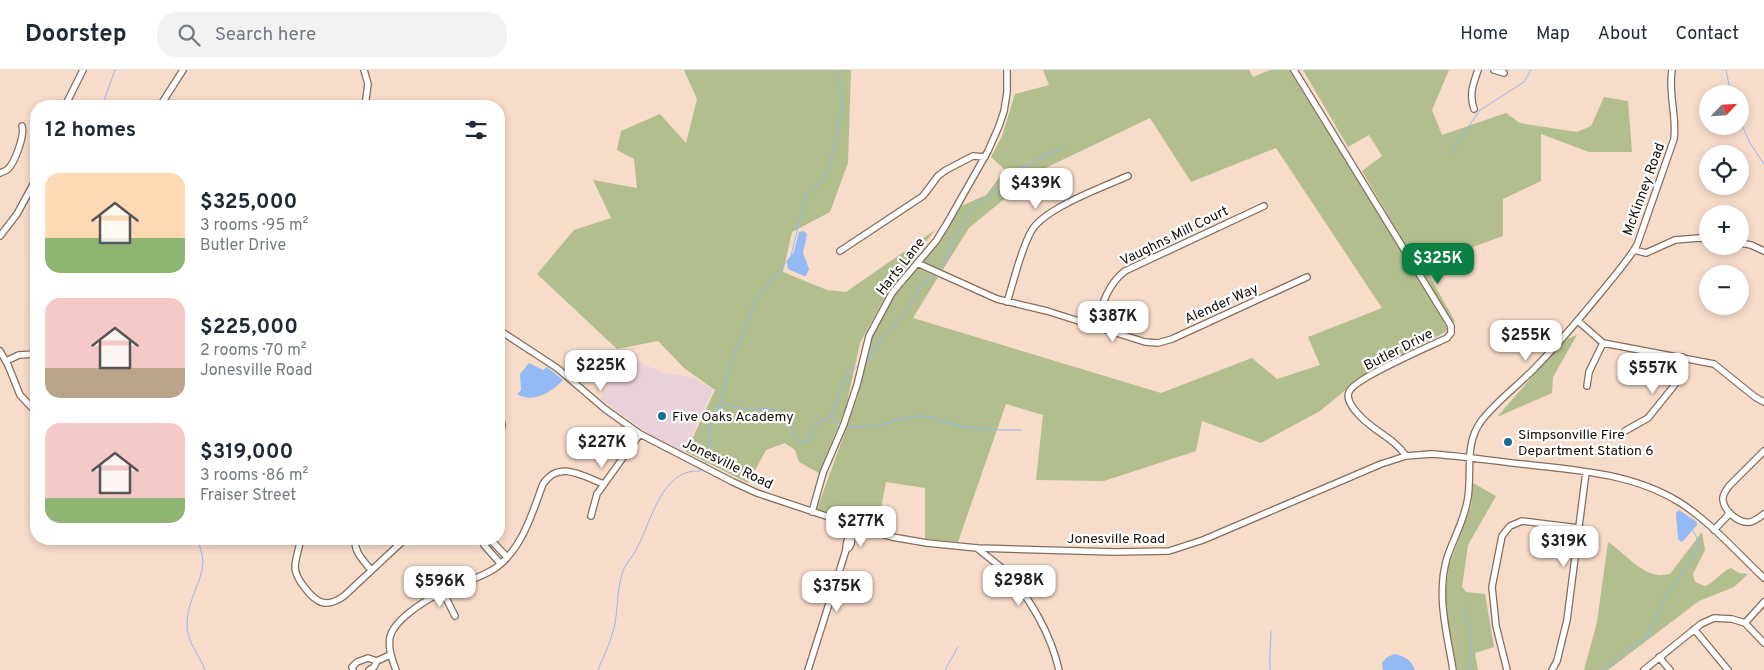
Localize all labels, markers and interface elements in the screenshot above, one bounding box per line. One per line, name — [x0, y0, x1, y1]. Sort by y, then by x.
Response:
search box — [157, 12, 507, 57]
text: Doorstep — [25, 20, 127, 50]
icon: search — [175, 21, 203, 49]
text: Search here — [215, 23, 316, 47]
text: Home — [1460, 23, 1508, 46]
text: Map — [1536, 23, 1570, 46]
text: About — [1598, 23, 1647, 46]
text: Contact — [1675, 23, 1739, 46]
north arrow — [1699, 85, 1749, 135]
map controls — [1699, 85, 1749, 315]
icon: filters — [462, 116, 490, 144]
text: 12 homes — [45, 117, 136, 144]
street label: McKinney Road — [1620, 141, 1669, 238]
button: locate — [1699, 145, 1749, 195]
pin: $439K — [1001, 168, 1071, 210]
text: $439K — [1011, 174, 1061, 194]
text: $325,000 — [200, 189, 297, 216]
icon: home — [85, 193, 145, 253]
street label: Vaughns Mill Court — [1118, 203, 1232, 270]
button: + — [1699, 205, 1749, 255]
text: 3 rooms · 95 m² — [200, 216, 308, 236]
street label: Harts Lane — [873, 235, 929, 299]
text: Butler Drive — [200, 236, 286, 256]
pin: $325K — [1403, 242, 1473, 285]
text: $325K — [1413, 249, 1463, 269]
button: − — [1699, 265, 1749, 315]
street label: Alender Way — [1182, 281, 1261, 328]
pin: $387K — [1078, 300, 1148, 343]
text: $387K — [1089, 307, 1137, 327]
text: $225,000 — [200, 314, 298, 341]
icon: home — [85, 318, 145, 378]
pin: $255K — [1491, 320, 1561, 362]
street label: Butler Drive — [1361, 326, 1436, 375]
text: $255K — [1501, 326, 1551, 346]
text: 2 rooms · 70 m² — [200, 341, 307, 361]
pin: $225K — [566, 350, 636, 392]
pin: $557K — [1618, 352, 1688, 395]
text: $225K — [576, 356, 626, 376]
text: $557K — [1628, 359, 1678, 379]
text: Jonesville Road — [200, 361, 313, 381]
place label: Five Oaks Academy — [672, 409, 794, 426]
marker: Five Oaks Academy — [656, 410, 668, 422]
pin: $227K — [567, 426, 637, 469]
place label: Simpsonville Fire Department Station 6 — [1518, 427, 1654, 460]
text: $227K — [578, 433, 626, 453]
street label: Jonesville Road — [679, 435, 775, 494]
marker: Simpsonville Fire Department Station 6 — [1502, 436, 1514, 448]
text: $319,000 — [200, 439, 293, 466]
icon: home — [85, 443, 145, 503]
text: 3 rooms · 86 m² — [200, 466, 308, 486]
text: Fraiser Street — [200, 486, 296, 506]
pin: $277K — [826, 506, 896, 548]
text: $277K — [837, 512, 885, 532]
pin: $319K — [1529, 526, 1599, 568]
street label: Jonesville Road — [1067, 531, 1165, 548]
text: $319K — [1541, 532, 1587, 552]
pin: $298K — [984, 564, 1054, 607]
pin: $596K — [405, 566, 475, 608]
pin: $375K — [802, 570, 872, 613]
text: $298K — [994, 571, 1044, 591]
text: $596K — [415, 572, 465, 592]
text: $375K — [813, 577, 861, 597]

